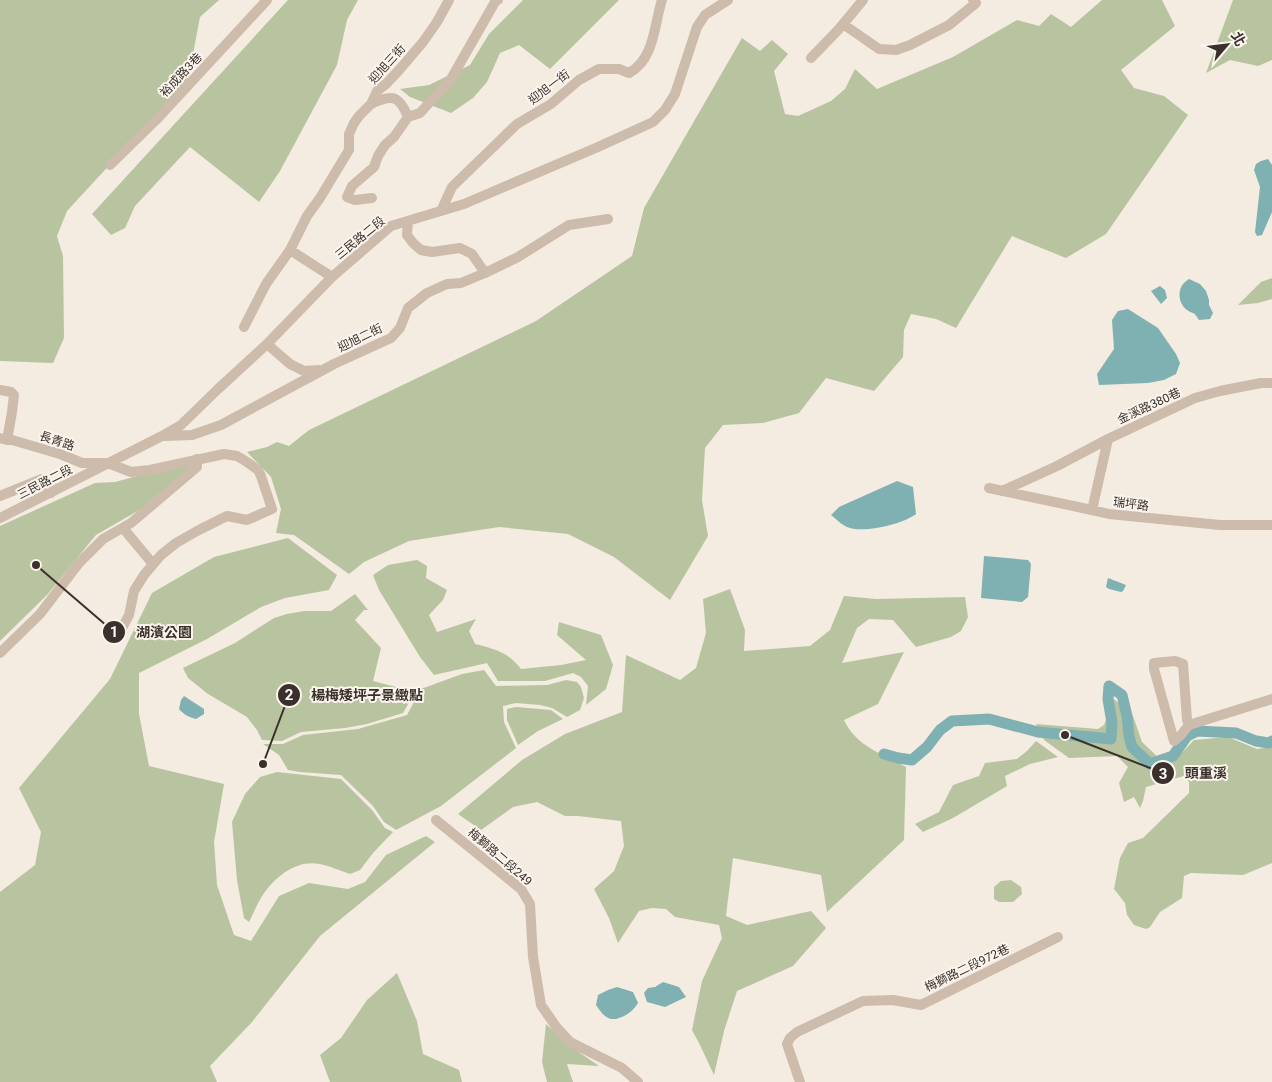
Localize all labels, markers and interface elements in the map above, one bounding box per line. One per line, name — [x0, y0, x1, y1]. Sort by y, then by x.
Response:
north arrow — [1202, 20, 1252, 70]
text: 北 — [1228, 29, 1249, 49]
street label: 迎旭三街 — [366, 41, 408, 87]
street label: 裕成路3巷 — [157, 50, 205, 100]
street label: 迎旭一街 — [526, 67, 572, 107]
street label: 三民路二段 — [332, 214, 388, 262]
street label: 迎旭二街 — [335, 321, 385, 355]
street label: 金溪路380巷 — [1115, 385, 1183, 427]
street label: 長青路 — [38, 429, 76, 453]
street label: 三民路二段 — [15, 462, 75, 502]
street label: 瑞坪路 — [1112, 495, 1150, 513]
callout: 湖濱公園 — [101, 618, 202, 647]
text: 1 — [110, 623, 118, 641]
text: 湖濱公園 — [136, 624, 192, 640]
callout: 楊梅矮坪子景緻點 — [276, 680, 433, 709]
text: 2 — [285, 686, 294, 704]
text: 楊梅矮坪子景緻點 — [311, 687, 423, 703]
callout: 頭重溪 — [1150, 759, 1237, 788]
text: 3 — [1159, 765, 1167, 783]
text: 頭重溪 — [1185, 765, 1227, 781]
street label: 梅獅路二段249 — [465, 825, 535, 889]
street label: 梅獅路二段972巷 — [922, 941, 1012, 995]

